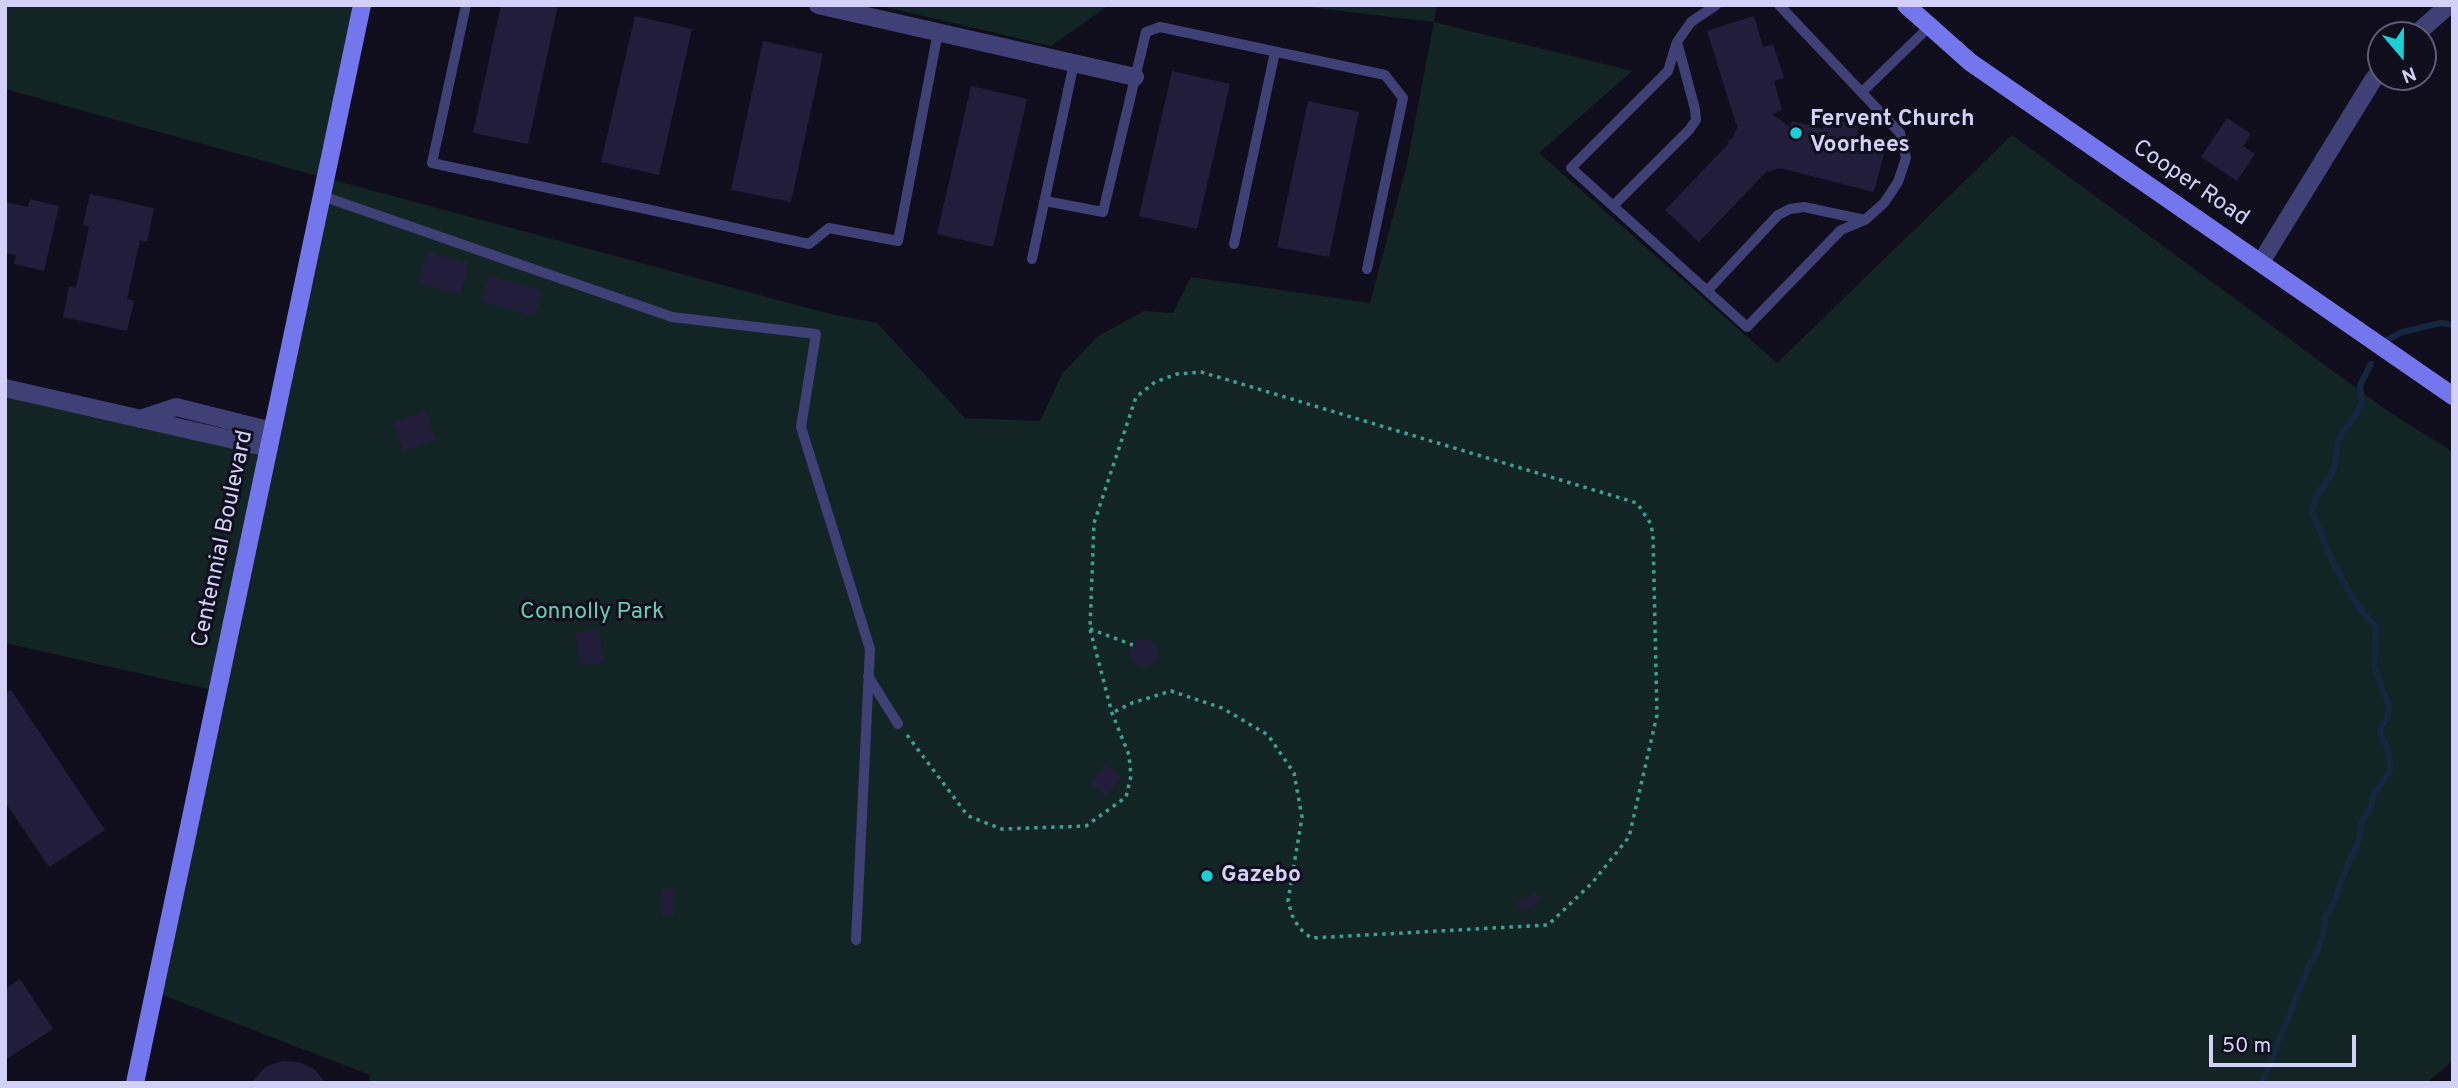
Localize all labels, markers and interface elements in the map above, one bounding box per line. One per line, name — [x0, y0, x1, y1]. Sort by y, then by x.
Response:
north arrow — [2367, 21, 2437, 91]
text: N — [2398, 60, 2419, 87]
place label: Fervent Church Voorhees — [1810, 106, 1975, 160]
marker: Fervent Church Voorhees — [1788, 125, 1804, 141]
street label: Cooper Road — [2127, 135, 2253, 233]
street label: Centennial Boulevard — [188, 428, 260, 650]
park label: Connolly Park — [520, 599, 664, 627]
place label: Gazebo — [1221, 862, 1301, 890]
marker: Gazebo — [1199, 868, 1215, 884]
scale bar — [2213, 1021, 2360, 1066]
text: 50 m — [2222, 1033, 2271, 1060]

